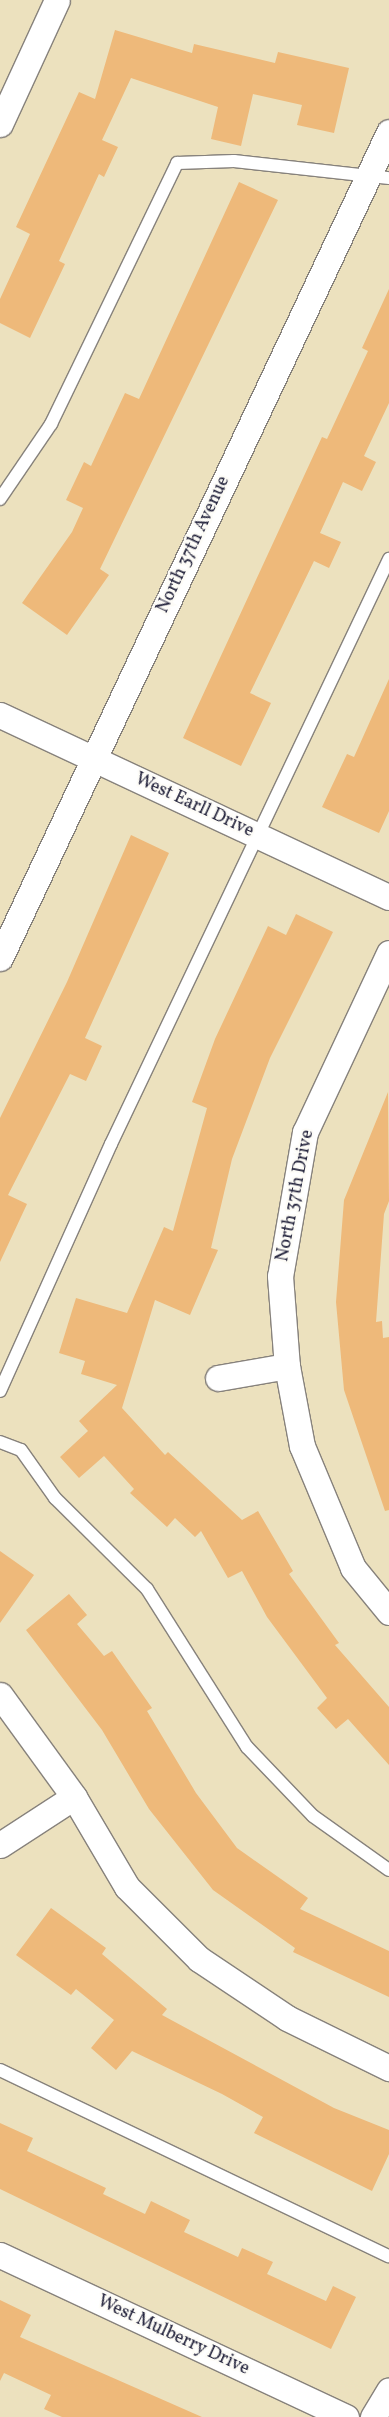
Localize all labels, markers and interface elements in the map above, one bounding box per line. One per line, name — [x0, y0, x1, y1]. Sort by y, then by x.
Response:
street label: North 37th Avenue — [153, 473, 235, 617]
street label: West Earll Drive — [131, 769, 257, 843]
street label: North 37th Drive — [273, 1128, 319, 1264]
street label: West Mulberry Drive — [93, 2291, 253, 2381]

